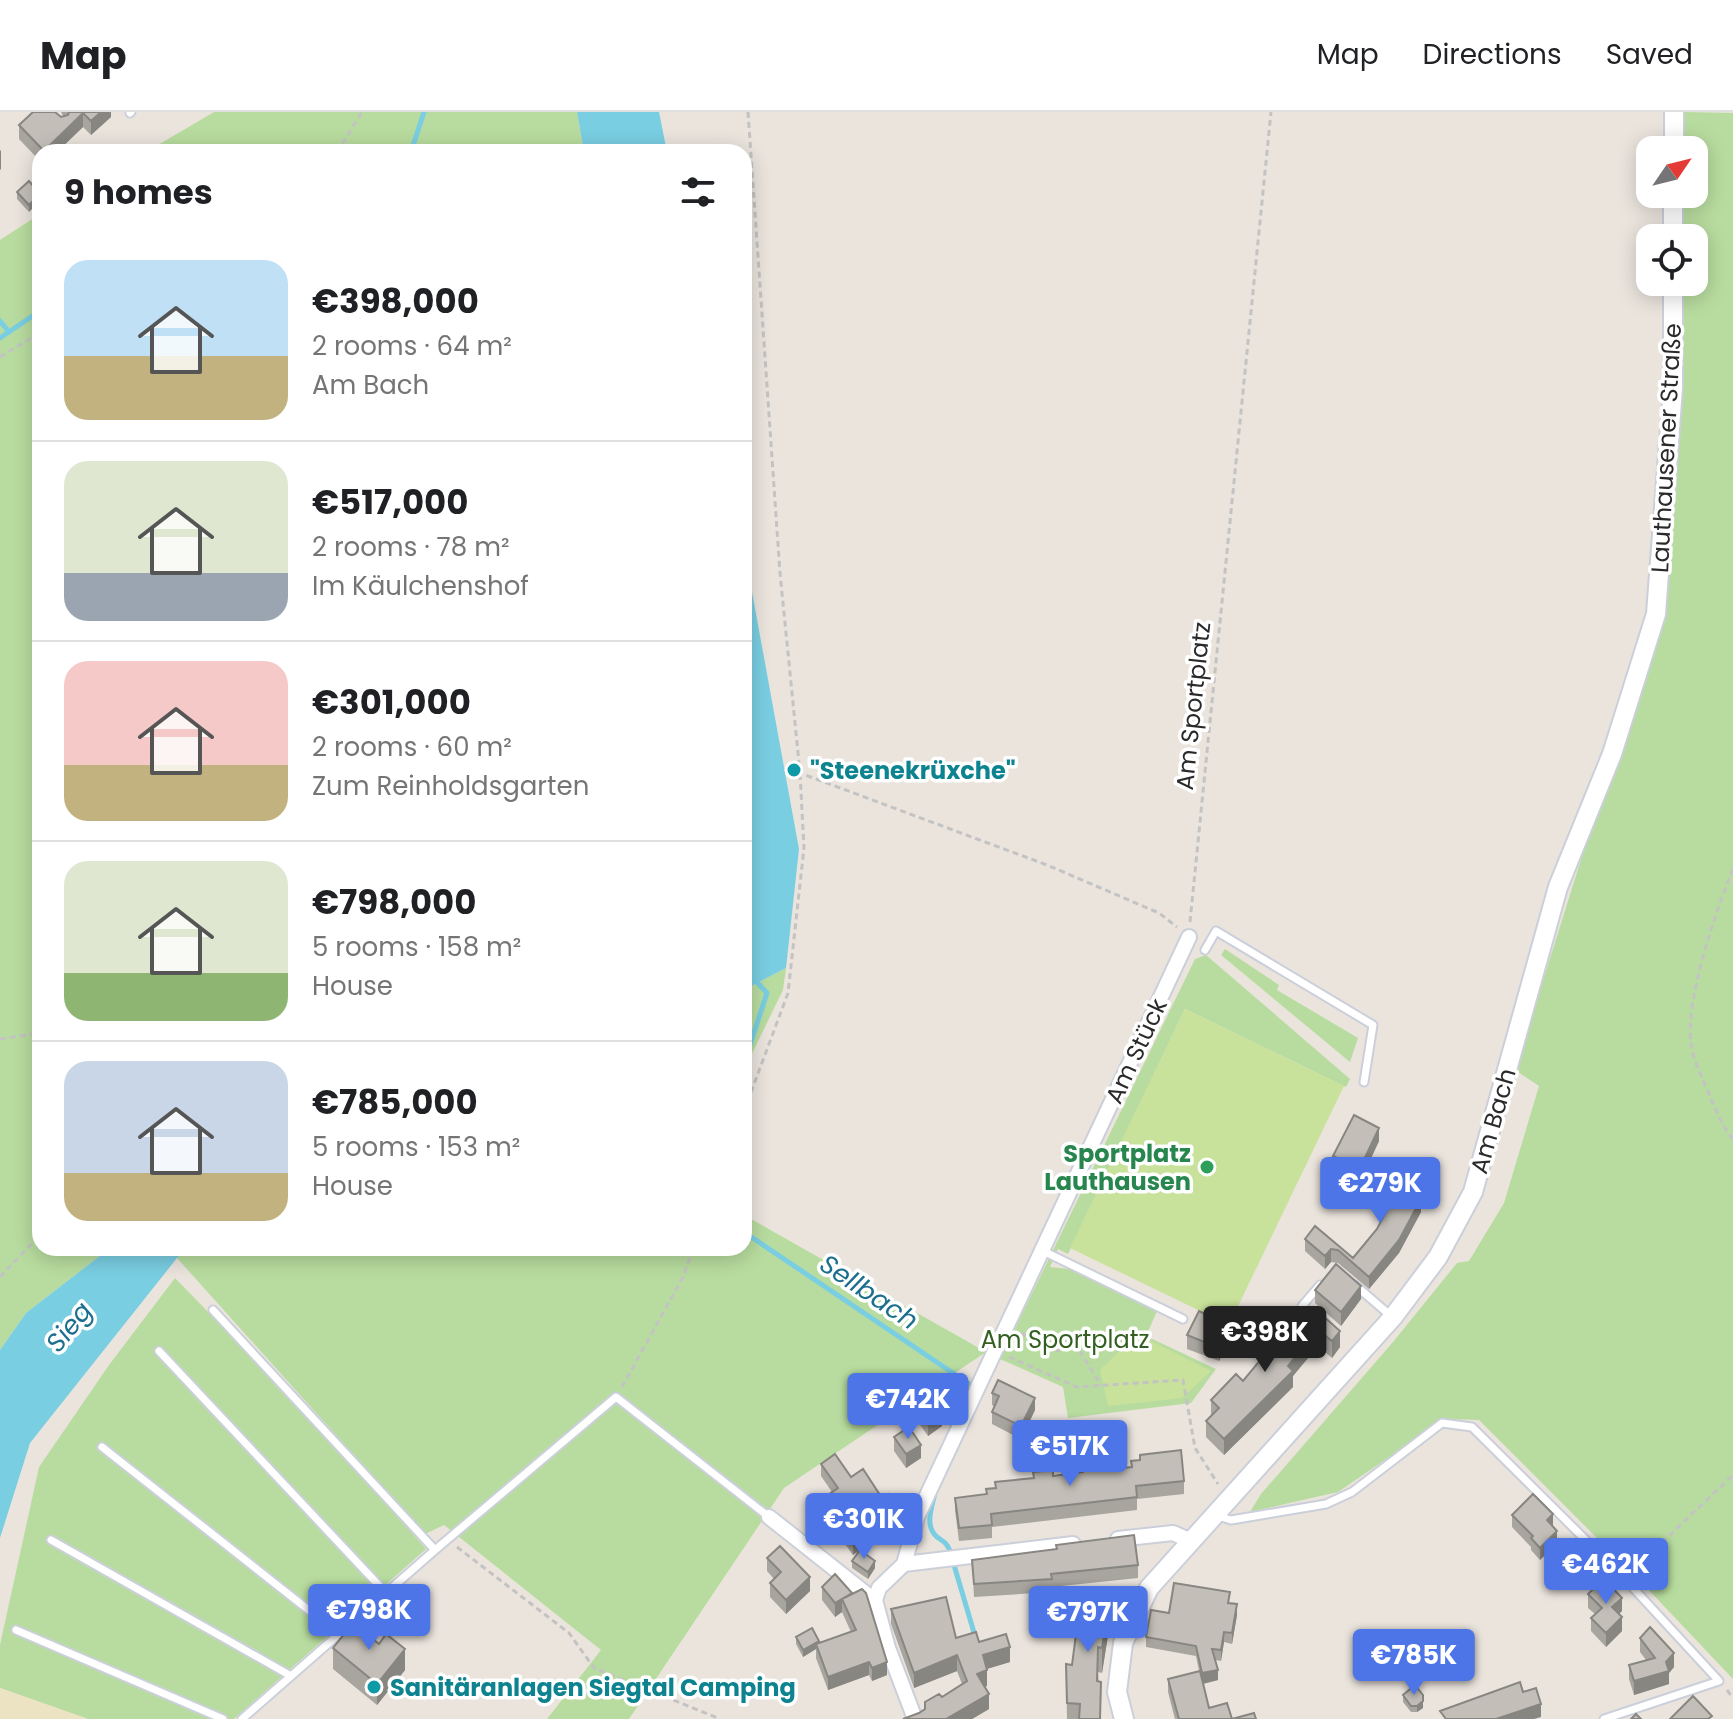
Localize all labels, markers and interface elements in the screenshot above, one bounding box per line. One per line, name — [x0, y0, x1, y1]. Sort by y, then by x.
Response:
text: Map — [40, 29, 127, 82]
text: Map — [1317, 35, 1379, 74]
text: Directions — [1423, 35, 1562, 74]
text: Saved — [1606, 35, 1693, 74]
north arrow — [1636, 136, 1708, 208]
map controls — [1636, 136, 1708, 296]
text: 9 homes — [64, 168, 213, 216]
icon: filters — [676, 170, 720, 214]
button: locate — [1636, 224, 1708, 296]
text: €398,000 — [312, 277, 479, 325]
icon: home — [128, 292, 224, 388]
street label: Lauthausener Straße — [1643, 322, 1689, 574]
text: 2 rooms · 64 m² — [312, 328, 512, 364]
text: Am Bach — [312, 367, 429, 403]
text: €517,000 — [312, 478, 468, 526]
icon: home — [128, 493, 224, 589]
text: 2 rooms · 78 m² — [312, 529, 510, 565]
text: Im Käulchenshof — [312, 568, 529, 604]
street label: Am Sportplatz — [1168, 620, 1218, 792]
text: €301,000 — [312, 678, 471, 726]
icon: home — [128, 693, 224, 789]
text: 2 rooms · 60 m² — [312, 729, 512, 765]
place label: "Steenekrüxche" — [810, 754, 1016, 787]
marker: "Steenekrüxche" — [785, 761, 803, 779]
text: Zum Reinholdsgarten — [312, 768, 589, 804]
text: €798,000 — [312, 878, 476, 926]
icon: home — [128, 893, 224, 989]
text: 5 rooms · 158 m² — [312, 929, 521, 965]
text: House — [312, 968, 393, 1004]
street label: Am Stück — [1097, 993, 1175, 1109]
street label: Am Bach — [1462, 1064, 1524, 1178]
text: €785,000 — [312, 1078, 478, 1126]
icon: home — [128, 1093, 224, 1189]
text: 5 rooms · 153 m² — [312, 1129, 520, 1165]
place label: Sportplatz Lauthausen — [1044, 1137, 1191, 1198]
pin: €279K — [1324, 1157, 1436, 1225]
marker: Sportplatz Lauthausen — [1198, 1158, 1216, 1176]
text: €279K — [1338, 1165, 1422, 1201]
text: House — [312, 1168, 393, 1204]
water label: Sellbach — [813, 1246, 925, 1338]
water label: Sieg — [38, 1294, 100, 1360]
pin: €398K — [1209, 1306, 1321, 1374]
text: €398K — [1221, 1314, 1309, 1350]
park label: Am Sportplatz — [981, 1323, 1149, 1356]
pin: €742K — [852, 1373, 964, 1441]
text: €742K — [865, 1381, 951, 1417]
pin: €517K — [1014, 1420, 1126, 1488]
text: €517K — [1030, 1428, 1110, 1464]
pin: €301K — [808, 1493, 920, 1561]
text: €301K — [823, 1501, 905, 1537]
pin: €462K — [1550, 1538, 1662, 1606]
text: €462K — [1562, 1546, 1650, 1582]
pin: €798K — [313, 1584, 425, 1652]
pin: €797K — [1032, 1586, 1144, 1654]
text: €798K — [326, 1592, 412, 1628]
text: €797K — [1047, 1594, 1129, 1630]
pin: €785K — [1358, 1629, 1470, 1697]
text: €785K — [1371, 1637, 1457, 1673]
place label: Sanitäranlagen Siegtal Camping — [390, 1671, 796, 1704]
marker: Sanitäranlagen Siegtal Camping — [365, 1678, 383, 1696]

